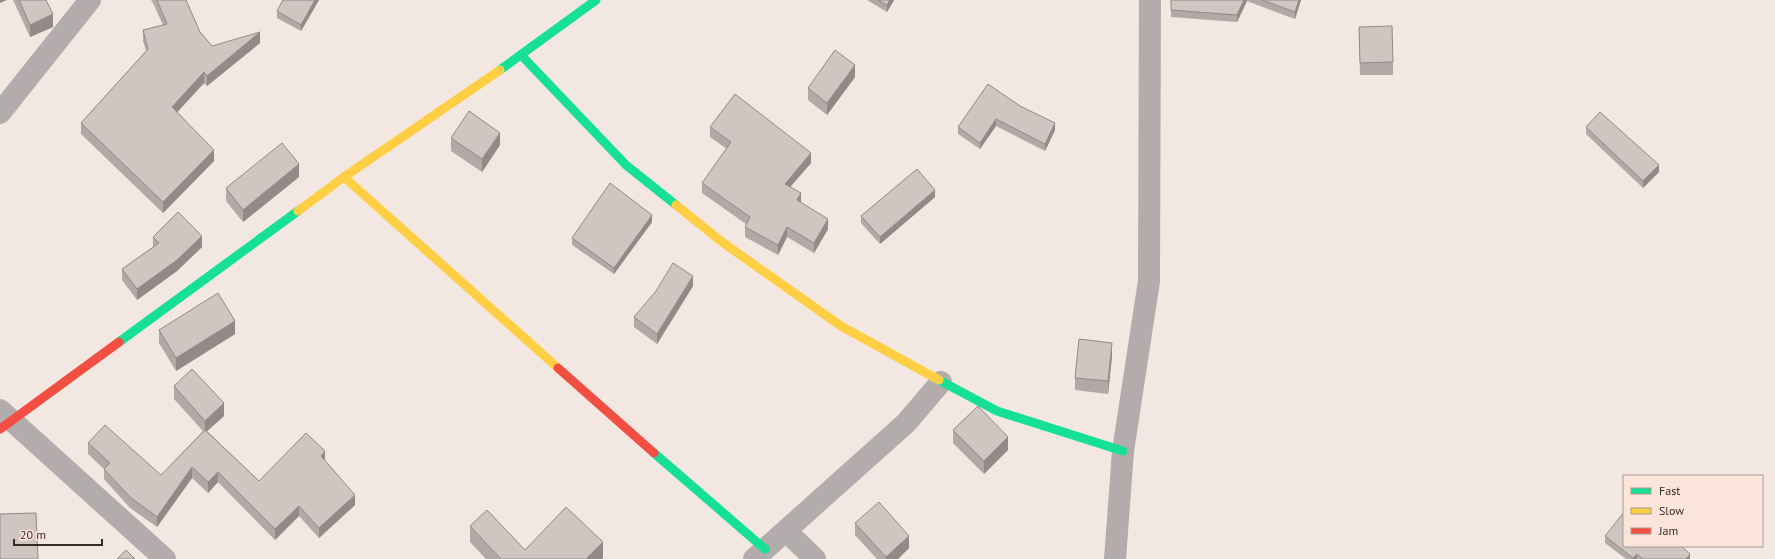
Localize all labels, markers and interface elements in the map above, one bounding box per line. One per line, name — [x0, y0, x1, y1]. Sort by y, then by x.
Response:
legend — [1623, 475, 1763, 547]
text: Fast — [1659, 483, 1680, 498]
text: Slow — [1659, 503, 1684, 518]
scale bar — [14, 521, 102, 547]
text: Jam — [1658, 523, 1678, 538]
text: 20 m — [20, 527, 46, 542]

